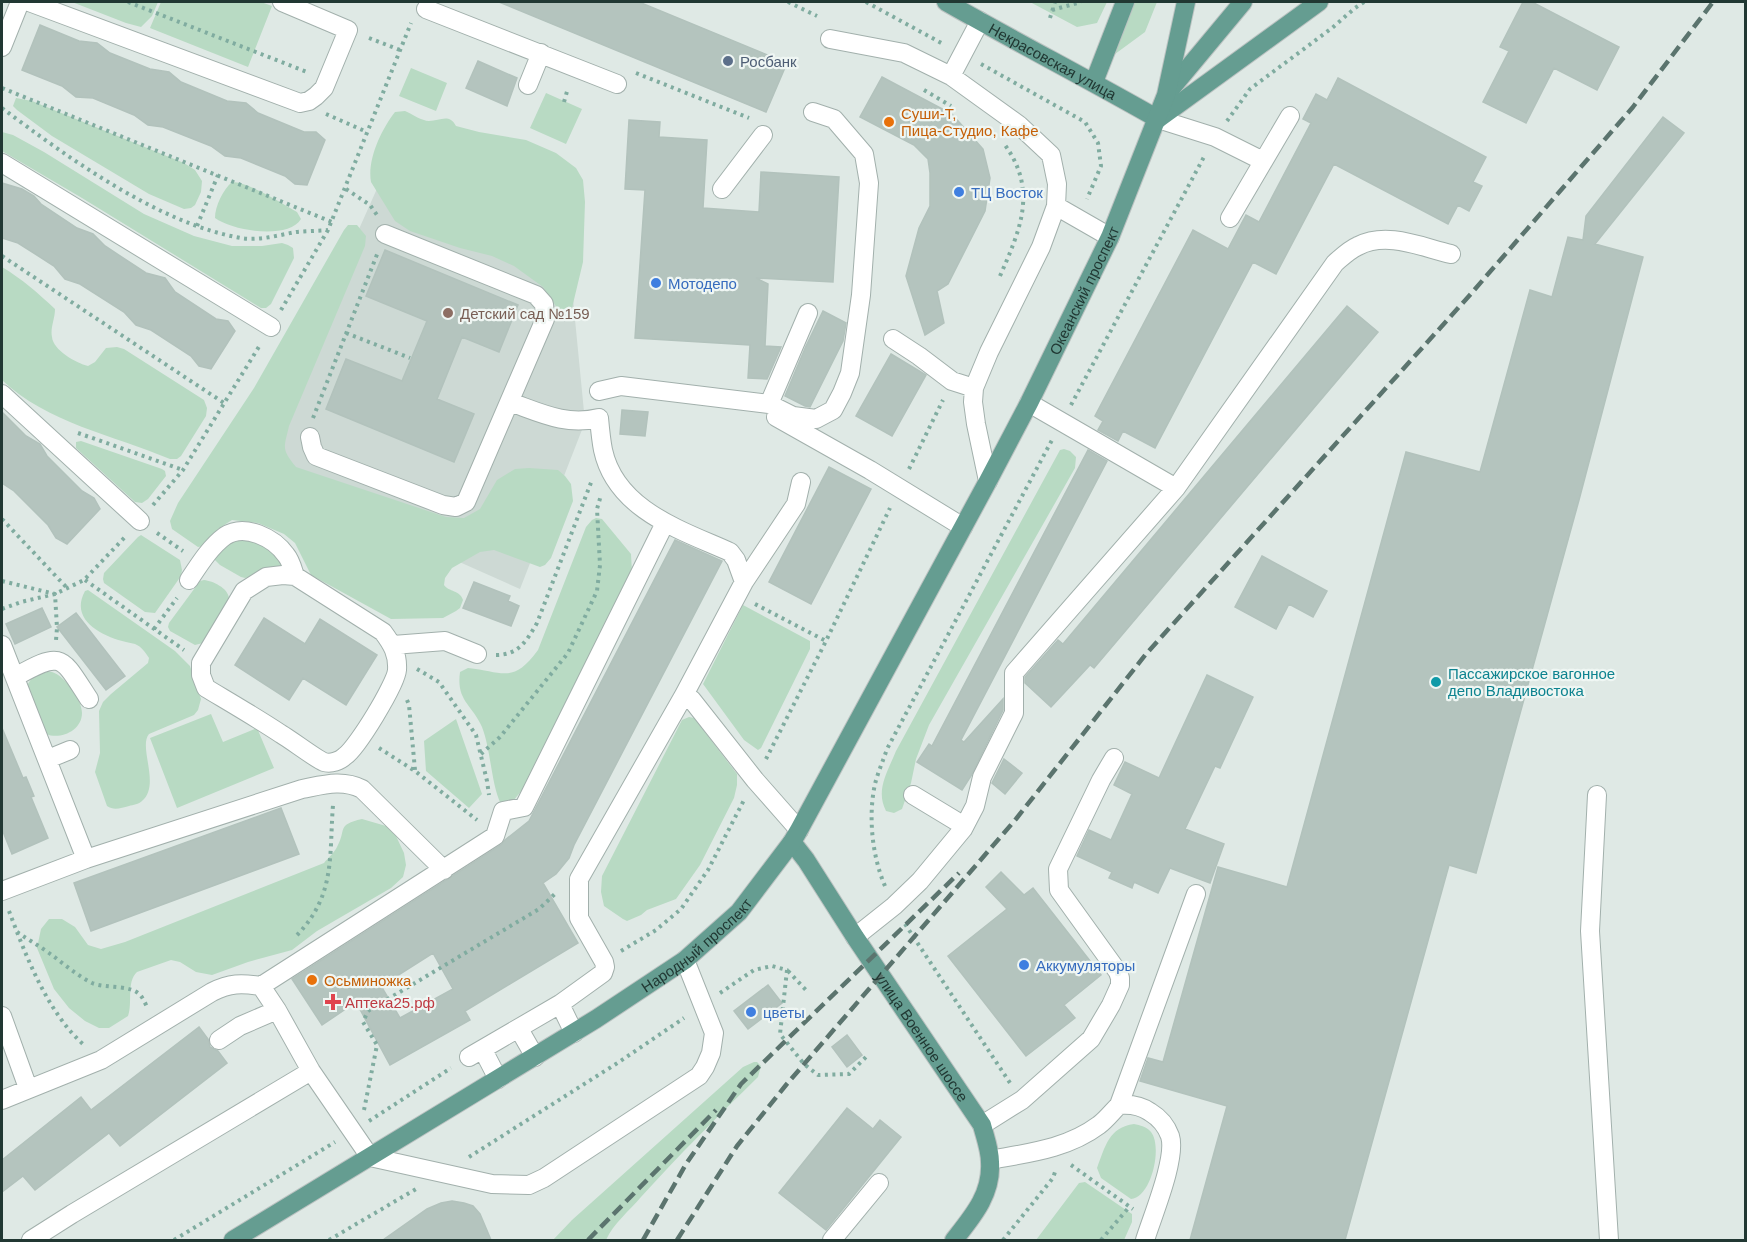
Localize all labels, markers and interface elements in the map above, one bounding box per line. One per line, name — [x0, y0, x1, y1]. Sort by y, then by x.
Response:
street label: Некрасовская улица — [986, 19, 1120, 103]
place label: Росбанк — [740, 53, 797, 70]
marker: Росбанк — [721, 54, 735, 68]
place label: Суши-Т, Пица-Студио, Кафе — [901, 105, 1039, 139]
marker: Суши-Т, Пица-Студио, Кафе — [882, 115, 896, 129]
place label: ТЦ Восток — [971, 184, 1043, 201]
marker: ТЦ Восток — [952, 185, 966, 199]
street label: Океанский проспект — [1045, 224, 1122, 357]
place label: Мотодепо — [668, 275, 737, 292]
marker: Мотодепо — [649, 276, 663, 290]
place label: Детский сад №159 — [460, 305, 590, 322]
marker: Детский сад №159 — [441, 306, 455, 320]
place label: Пассажирское вагонное депо Владивостока — [1448, 665, 1615, 699]
marker: Пассажирское вагонное депо Владивостока — [1429, 675, 1443, 689]
street label: Народный проспект — [638, 895, 755, 995]
place label: Аккумуляторы — [1036, 957, 1135, 974]
marker: Аккумуляторы — [1017, 958, 1031, 972]
street label: улица Военное шоссе — [872, 968, 972, 1105]
place label: Осьминожка — [324, 972, 412, 989]
marker: Осьминожка — [305, 973, 319, 987]
place label: Аптека25.рф — [345, 994, 435, 1011]
marker: Аптека25.рф — [326, 995, 340, 1009]
place label: цветы — [763, 1004, 805, 1021]
marker: цветы — [744, 1005, 758, 1019]

